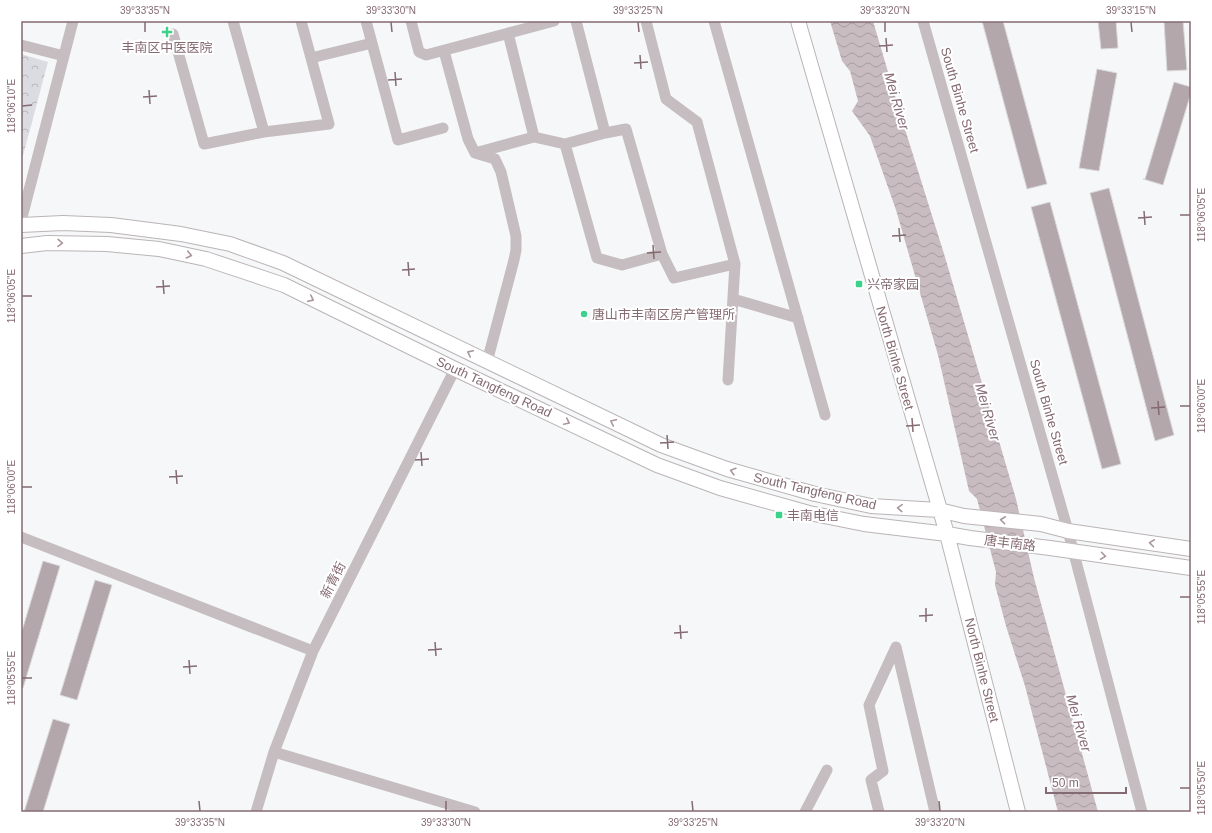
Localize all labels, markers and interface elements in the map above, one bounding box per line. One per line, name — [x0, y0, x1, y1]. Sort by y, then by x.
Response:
text: 39°33'35"N — [120, 5, 170, 16]
text: 39°33'30"N — [366, 5, 416, 16]
text: 39°33'25"N — [613, 5, 663, 16]
text: 39°33'20"N — [860, 5, 910, 16]
text: 39°33'15"N — [1106, 5, 1156, 16]
marker: 丰南区中医医院 — [161, 26, 173, 38]
place label: 丰南区中医医院 — [121, 40, 213, 55]
street label: South Binhe Street — [938, 45, 982, 155]
water label: Mei River — [881, 70, 913, 133]
text: 118°06'10"E — [6, 79, 17, 133]
text: 118°06'05"E — [1196, 188, 1207, 242]
one-way arrow — [57, 239, 63, 247]
one-way arrow — [186, 251, 192, 259]
text: 118°06'05"E — [6, 269, 17, 323]
place label: 兴帝家园 — [867, 277, 919, 292]
marker: 兴帝家园 — [854, 279, 864, 289]
one-way arrow — [307, 294, 314, 302]
street label: North Binhe Street — [873, 305, 917, 412]
place label: 唐山市丰南区房产管理所 — [592, 307, 735, 322]
marker: 唐山市丰南区房产管理所 — [579, 309, 589, 319]
one-way arrow — [467, 351, 474, 358]
street label: South Tangfeng Road — [434, 354, 554, 420]
street label: South Binhe Street — [1027, 357, 1071, 467]
text: 118°06'00"E — [1196, 379, 1207, 433]
water label: Mei River — [972, 381, 1004, 444]
one-way arrow — [563, 417, 570, 425]
one-way arrow — [609, 419, 617, 427]
text: 118°06'00"E — [6, 460, 17, 514]
one-way arrow — [729, 467, 736, 476]
street label: South Tangfeng Road — [752, 470, 878, 512]
one-way arrow — [897, 504, 903, 513]
place label: 丰南电信 — [787, 508, 839, 523]
marker: 丰南电信 — [774, 510, 784, 520]
one-way arrow — [1000, 515, 1006, 524]
street label: 唐丰南路 — [983, 532, 1037, 554]
one-way arrow — [1149, 539, 1155, 548]
one-way arrow — [1100, 551, 1106, 560]
street label: 新青街 — [317, 559, 349, 601]
text: 118°05'55"E — [1196, 570, 1207, 624]
street label: North Binhe Street — [962, 616, 1002, 724]
text: 118°05'55"E — [6, 651, 17, 705]
water label: Mei River — [1063, 692, 1095, 755]
text: 118°05'50"E — [1196, 761, 1207, 815]
scale bar — [1046, 769, 1126, 795]
text: 50 m — [1052, 776, 1079, 790]
text: 39°33'35"N — [175, 817, 225, 828]
text: 39°33'30"N — [421, 817, 471, 828]
text: 39°33'25"N — [668, 817, 718, 828]
text: 39°33'20"N — [915, 817, 965, 828]

